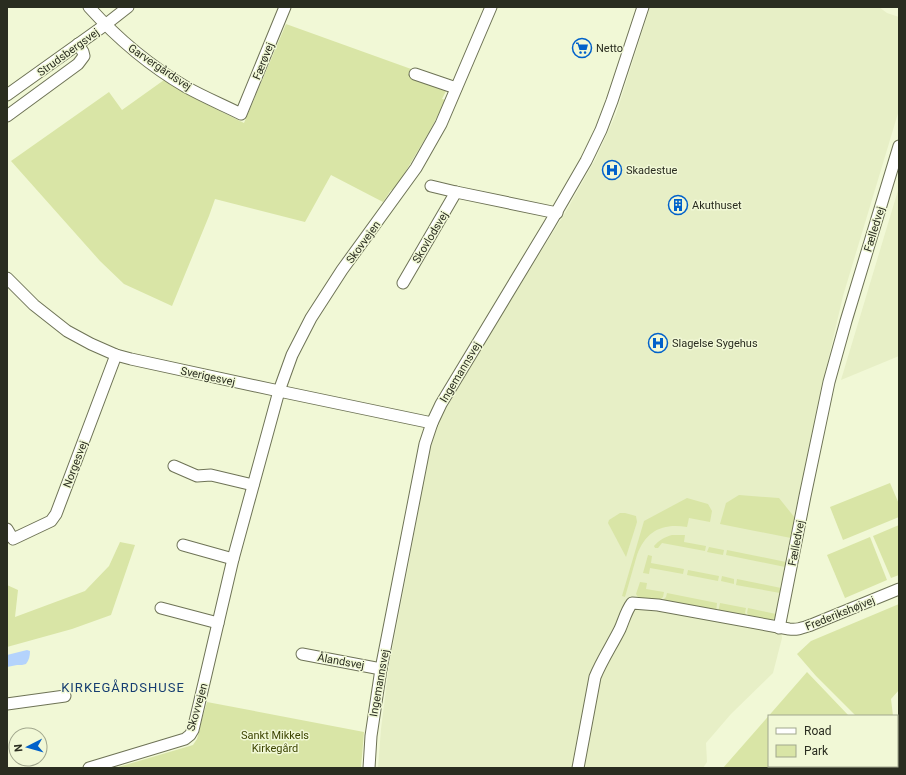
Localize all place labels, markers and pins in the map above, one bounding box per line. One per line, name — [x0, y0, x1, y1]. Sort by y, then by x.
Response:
supermarket icon: Netto — [571, 37, 593, 59]
place label: Netto — [596, 42, 623, 55]
hospital icon: Skadestue — [601, 159, 623, 181]
place label: Skadestue — [626, 164, 677, 177]
building icon: Akuthuset — [667, 194, 689, 216]
place label: Akuthuset — [692, 199, 742, 212]
hospital icon: Slagelse Sygehus — [647, 332, 669, 354]
place label: Slagelse Sygehus — [672, 337, 758, 350]

